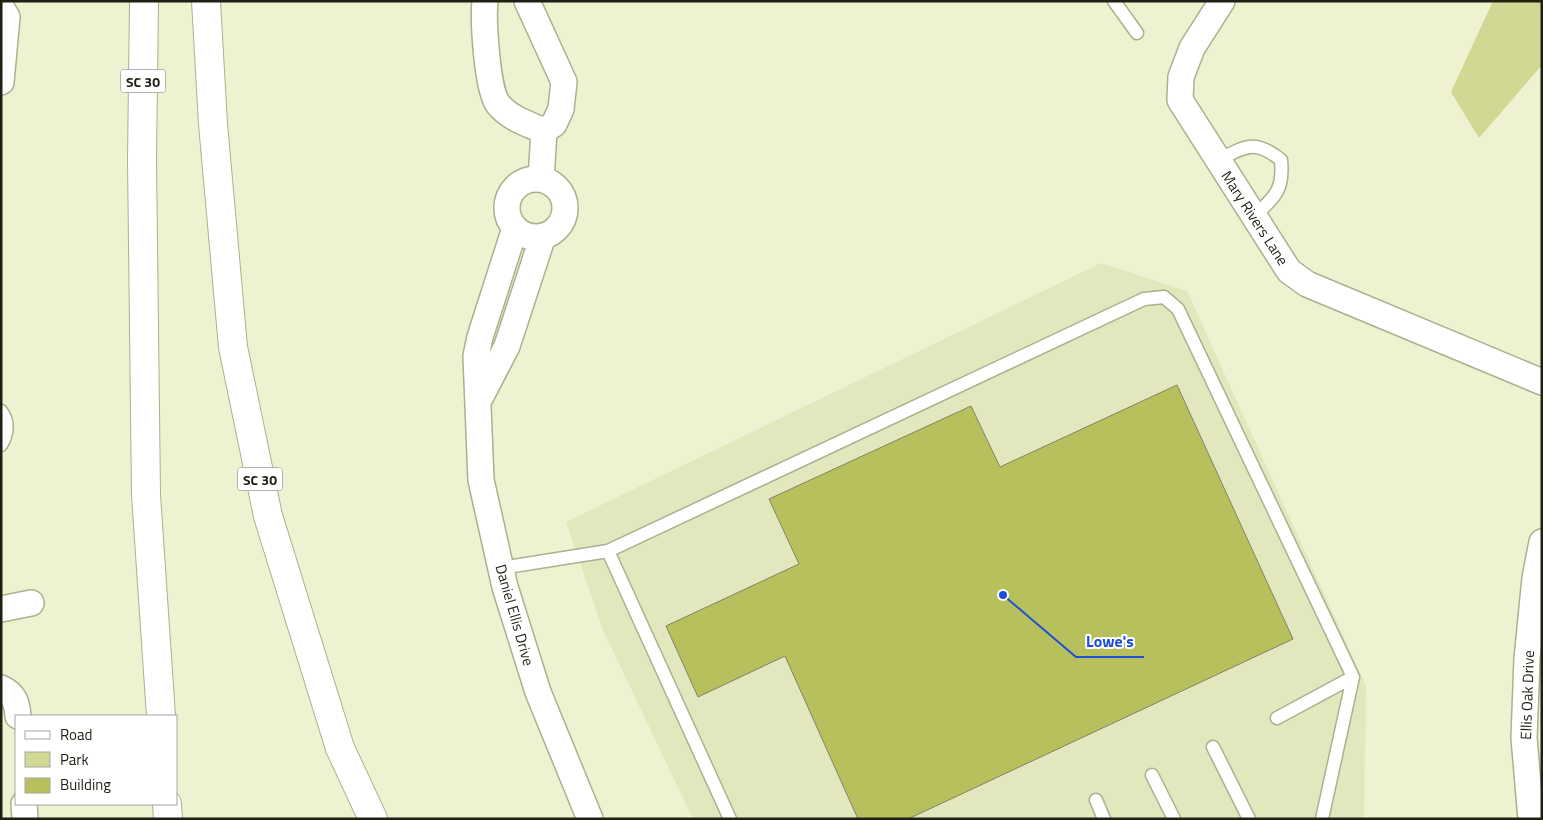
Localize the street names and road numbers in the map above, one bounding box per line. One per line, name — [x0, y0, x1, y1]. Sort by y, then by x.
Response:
road number: SC 30 — [120, 70, 166, 92]
street label: Mary Rivers Lane — [1216, 166, 1294, 270]
road number: SC 30 — [238, 468, 282, 490]
street label: Daniel Ellis Drive — [490, 562, 540, 668]
street label: Ellis Oak Drive — [1514, 650, 1540, 740]

